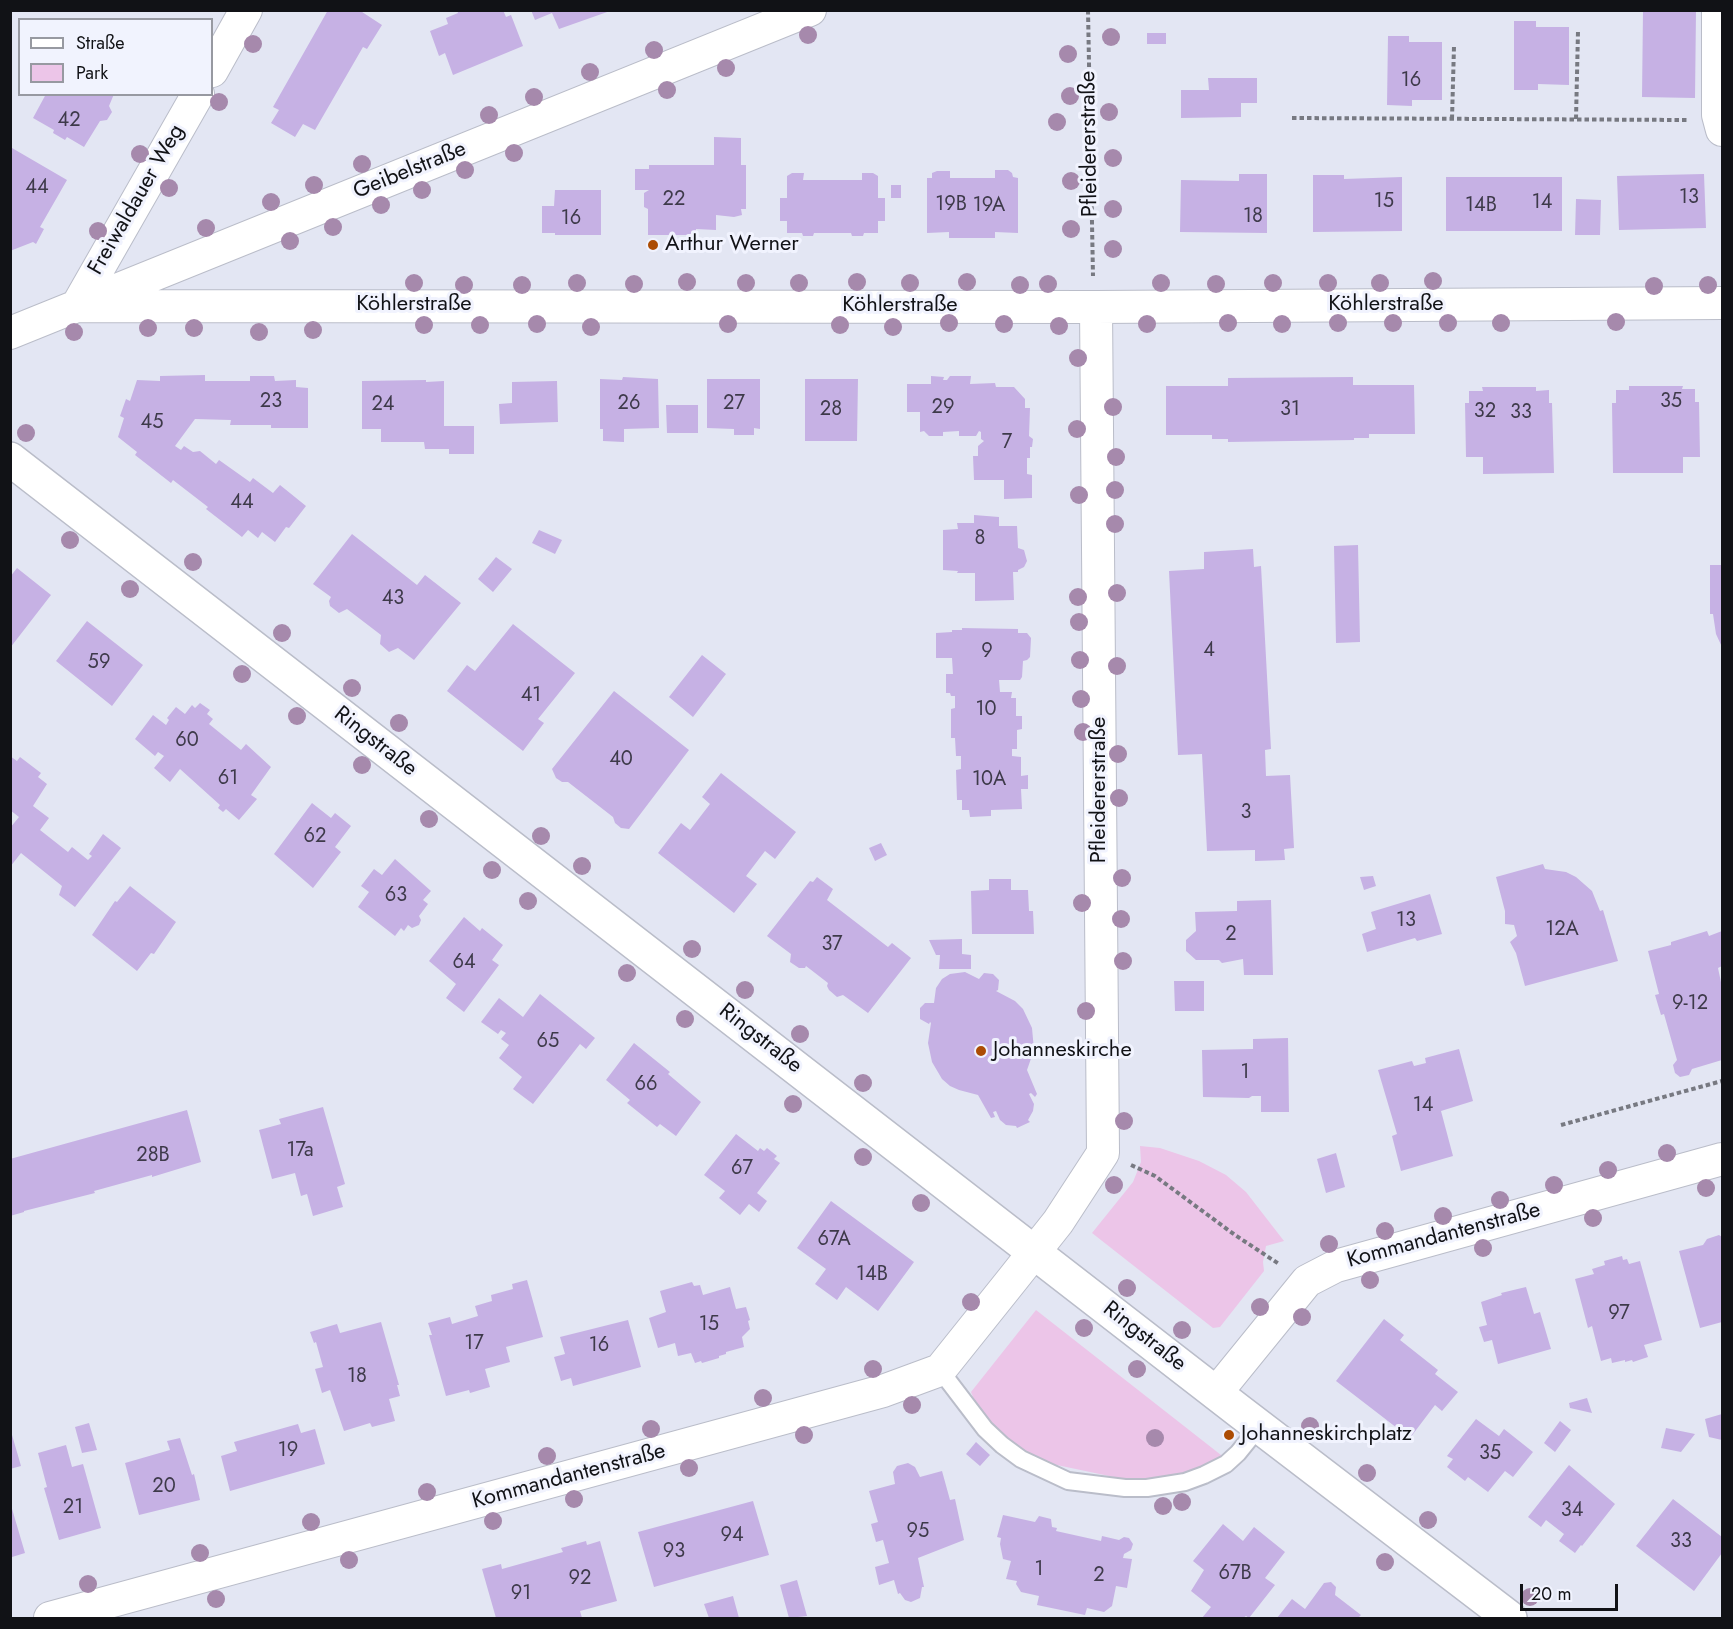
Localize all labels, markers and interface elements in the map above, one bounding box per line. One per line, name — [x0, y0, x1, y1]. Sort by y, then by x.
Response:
legend — [18, 18, 213, 96]
text: Straße — [76, 30, 124, 56]
text: Park — [76, 60, 108, 86]
house number: 16 — [1401, 69, 1421, 93]
street label: Pfleidererstraße — [1076, 71, 1104, 217]
house number: 42 — [57, 109, 81, 133]
street label: Freiwaldauer Weg — [83, 120, 191, 280]
street label: Geibelstraße — [350, 136, 470, 206]
house number: 44 — [25, 176, 49, 200]
house number: 13 — [1679, 186, 1699, 210]
house number: 22 — [663, 188, 685, 212]
house number: 15 — [1374, 190, 1394, 214]
house number: 14 — [1532, 191, 1552, 215]
house number: 19B — [935, 193, 967, 217]
house number: 19A — [973, 194, 1005, 218]
house number: 14B — [1465, 194, 1497, 218]
house number: 18 — [1243, 205, 1263, 229]
house number: 16 — [561, 207, 581, 231]
place label: Arthur Werner — [665, 232, 799, 258]
marker: Arthur Werner — [646, 238, 660, 252]
street label: Köhlerstraße — [356, 292, 472, 318]
street label: Köhlerstraße — [1328, 292, 1444, 318]
street label: Köhlerstraße — [842, 293, 958, 319]
house number: 23 — [260, 390, 282, 414]
house number: 35 — [1660, 390, 1682, 414]
house number: 26 — [618, 392, 640, 416]
house number: 27 — [723, 392, 745, 416]
house number: 24 — [371, 393, 395, 417]
house number: 29 — [932, 396, 954, 420]
house number: 28 — [820, 398, 842, 422]
house number: 31 — [1280, 398, 1300, 422]
house number: 32 — [1474, 400, 1496, 424]
house number: 33 — [1510, 401, 1532, 425]
house number: 45 — [141, 411, 163, 435]
house number: 7 — [1002, 431, 1012, 455]
house number: 44 — [230, 491, 254, 515]
house number: 8 — [975, 527, 985, 551]
house number: 43 — [382, 587, 404, 611]
house number: 4 — [1203, 639, 1215, 663]
house number: 9 — [981, 640, 993, 664]
house number: 59 — [88, 651, 110, 675]
house number: 41 — [521, 684, 541, 708]
house number: 10 — [976, 698, 996, 722]
street label: Ringstraße — [328, 701, 422, 783]
street label: Pfleidererstraße — [1087, 717, 1113, 863]
house number: 60 — [175, 729, 199, 753]
house number: 40 — [609, 748, 633, 772]
house number: 61 — [218, 767, 238, 791]
house number: 10A — [972, 768, 1006, 792]
house number: 3 — [1241, 801, 1251, 825]
house number: 62 — [304, 825, 326, 849]
house number: 63 — [385, 884, 407, 908]
house number: 13 — [1396, 909, 1416, 933]
house number: 12A — [1545, 918, 1579, 942]
house number: 2 — [1225, 923, 1237, 947]
house number: 37 — [821, 933, 843, 957]
house number: 64 — [452, 951, 476, 975]
house number: 9-12 — [1672, 992, 1708, 1016]
street label: Ringstraße — [713, 998, 807, 1080]
house number: 65 — [537, 1030, 559, 1054]
place label: Johanneskirche — [993, 1038, 1132, 1064]
marker: Johanneskirche — [974, 1044, 988, 1058]
house number: 1 — [1241, 1061, 1249, 1085]
house number: 66 — [634, 1073, 658, 1097]
house number: 14 — [1413, 1094, 1433, 1118]
house number: 17a — [286, 1139, 314, 1163]
house number: 28B — [136, 1144, 170, 1168]
house number: 67 — [731, 1157, 753, 1181]
street label: Kommandantenstraße — [1344, 1197, 1544, 1275]
house number: 67A — [817, 1228, 851, 1252]
house number: 14B — [856, 1263, 888, 1287]
street label: Ringstraße — [1097, 1296, 1191, 1378]
house number: 97 — [1608, 1302, 1630, 1326]
house number: 15 — [699, 1313, 719, 1337]
house number: 17 — [464, 1332, 484, 1356]
house number: 16 — [589, 1334, 609, 1358]
house number: 18 — [347, 1365, 367, 1389]
place label: Johanneskirchplatz — [1241, 1422, 1412, 1448]
marker: Johanneskirchplatz — [1222, 1428, 1236, 1442]
street label: Kommandantenstraße — [469, 1438, 669, 1516]
house number: 19 — [278, 1439, 298, 1463]
house number: 35 — [1479, 1442, 1501, 1466]
house number: 20 — [152, 1475, 176, 1499]
house number: 21 — [63, 1496, 83, 1520]
house number: 34 — [1561, 1499, 1583, 1523]
house number: 95 — [907, 1520, 929, 1544]
house number: 94 — [720, 1524, 744, 1548]
house number: 33 — [1670, 1530, 1692, 1554]
house number: 93 — [663, 1540, 685, 1564]
house number: 1 — [1035, 1558, 1043, 1582]
house number: 67B — [1218, 1562, 1252, 1586]
house number: 2 — [1093, 1564, 1105, 1588]
house number: 92 — [569, 1567, 591, 1591]
scale bar — [1523, 1572, 1620, 1610]
text: 20 m — [1531, 1581, 1571, 1607]
house number: 91 — [511, 1582, 531, 1606]

